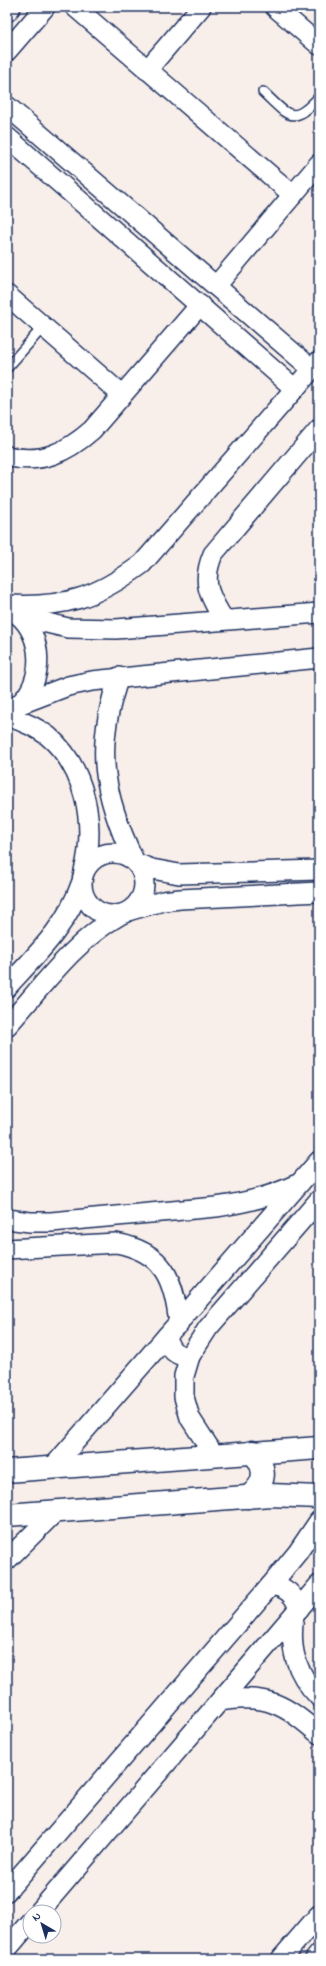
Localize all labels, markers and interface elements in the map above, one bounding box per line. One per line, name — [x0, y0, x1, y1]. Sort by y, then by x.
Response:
north arrow — [22, 1904, 62, 1944]
text: N — [29, 1908, 44, 1926]

